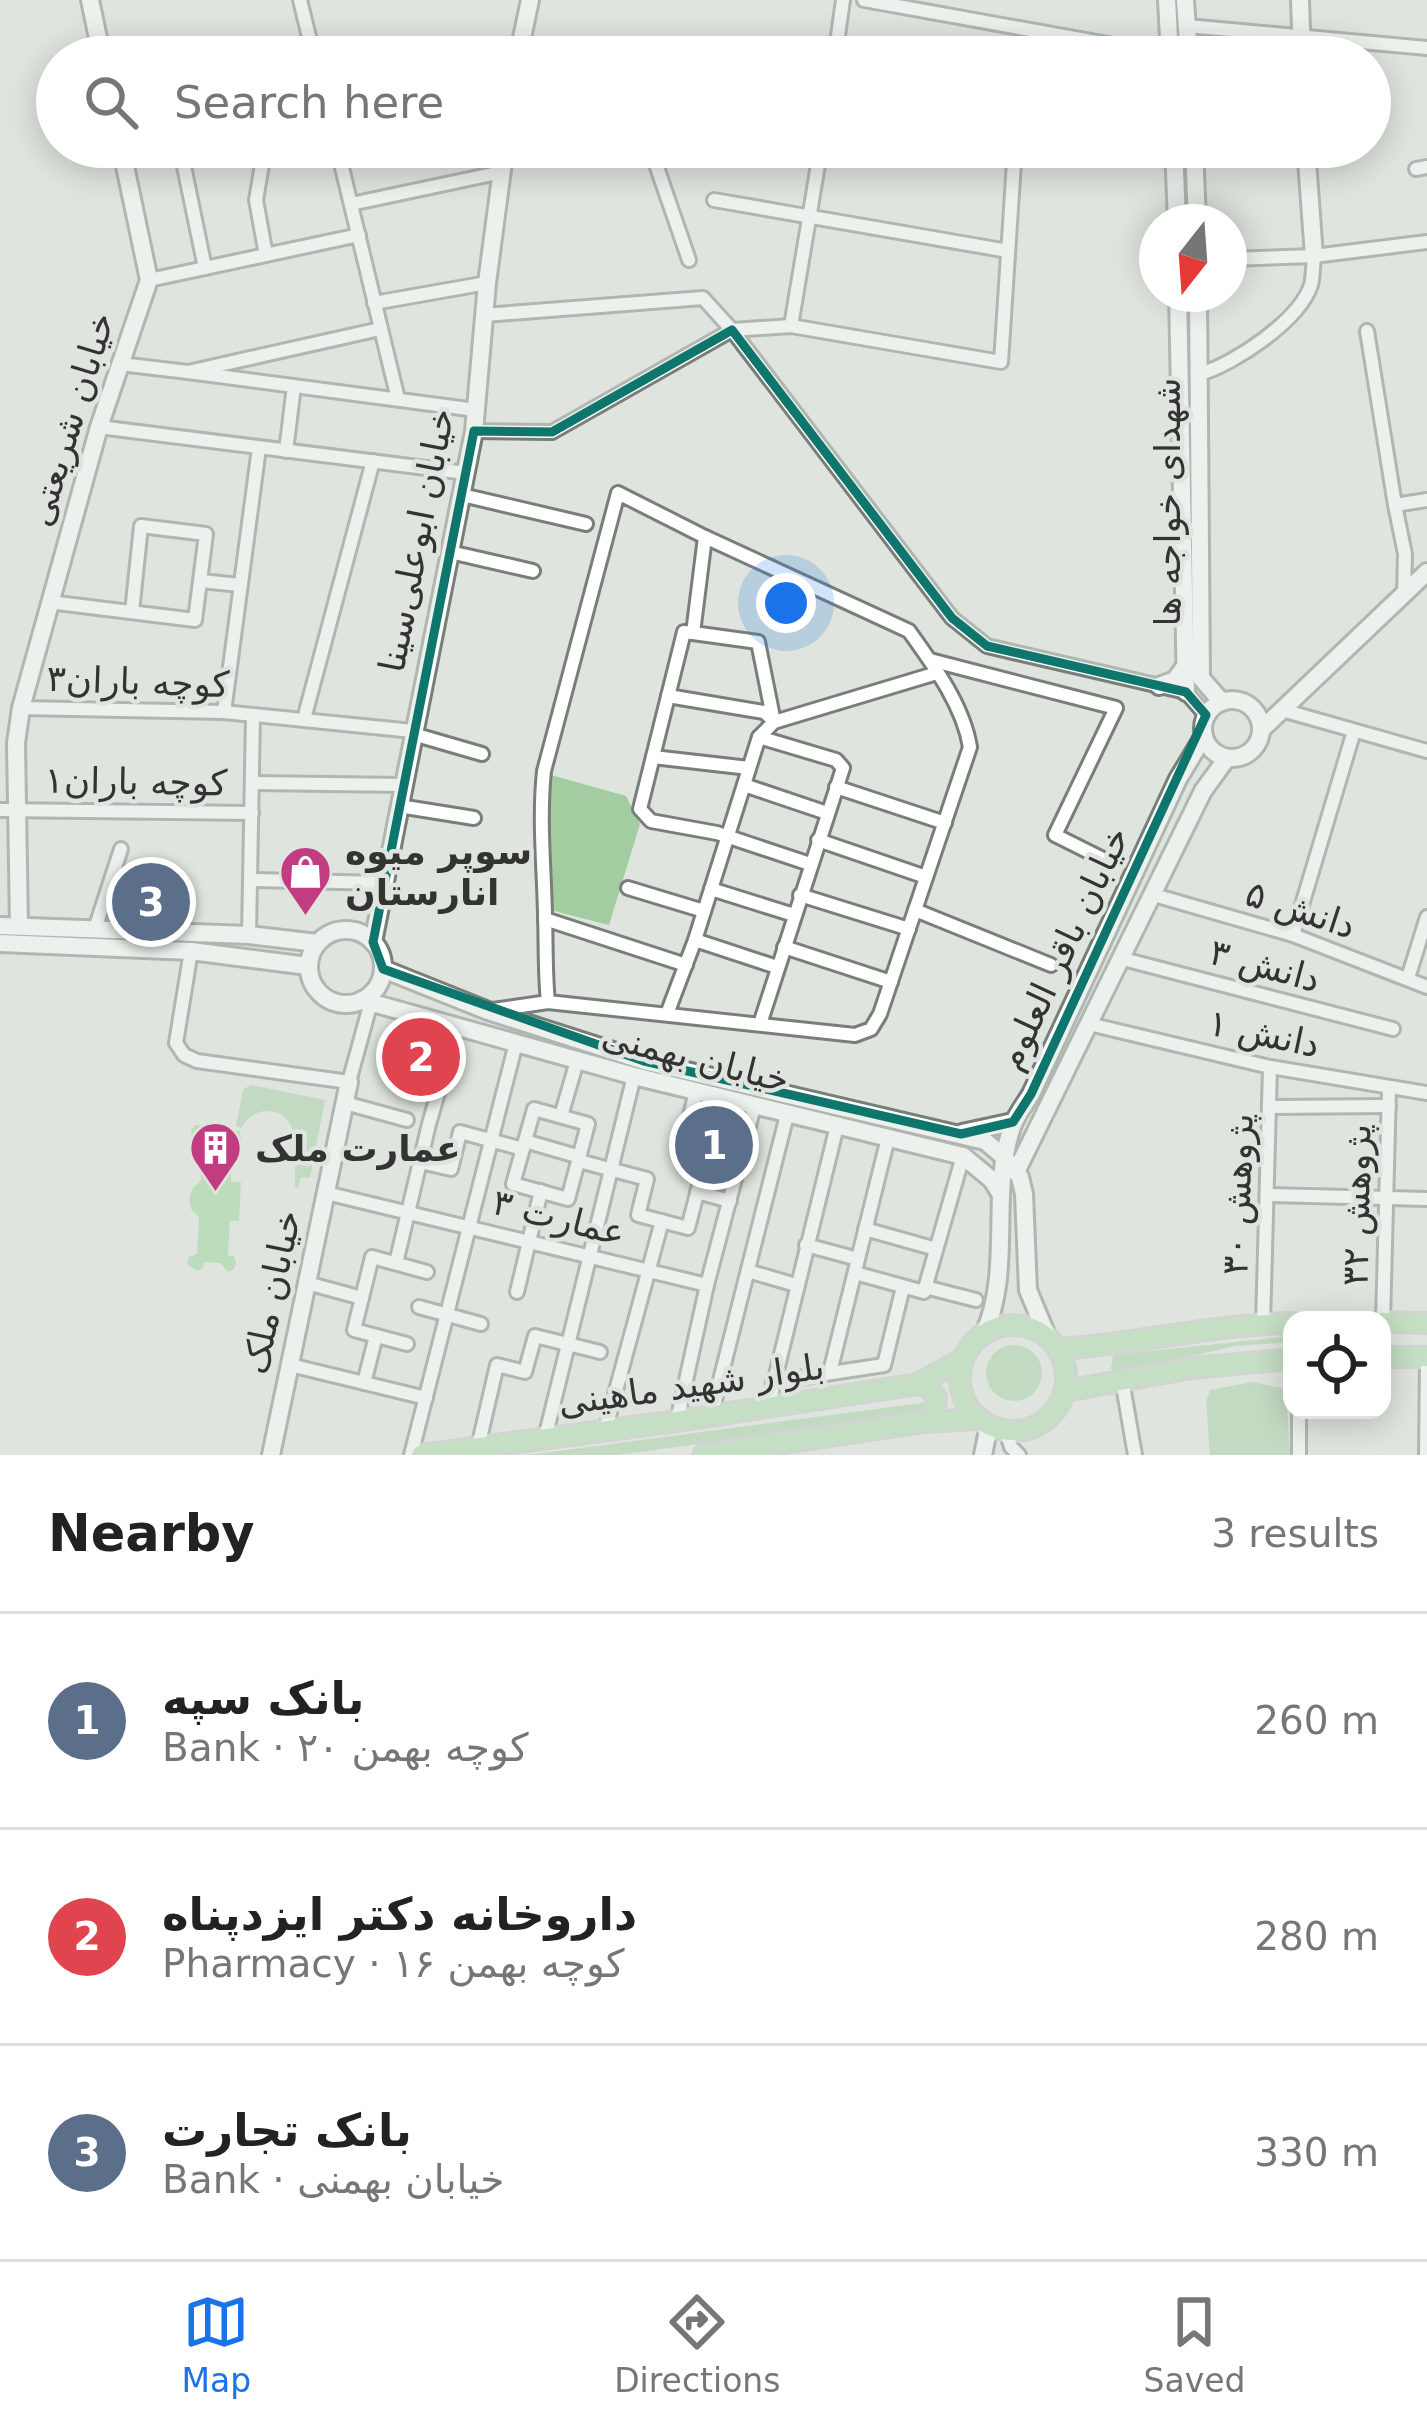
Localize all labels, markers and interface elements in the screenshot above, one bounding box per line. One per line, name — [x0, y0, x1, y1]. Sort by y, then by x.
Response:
search box — [36, 36, 1391, 168]
icon: search — [78, 69, 144, 135]
text: Search here — [174, 76, 444, 129]
north arrow — [1139, 204, 1247, 312]
street label: خیابان شریعتی — [19, 307, 123, 531]
street label: شهدای خواجه ها — [1147, 377, 1189, 627]
street label: خیابان ابوعلی‌سینا — [371, 405, 463, 676]
your location — [756, 573, 816, 633]
street label: کوچه باران۳ — [46, 658, 231, 706]
street label: کوچه باران۱ — [44, 759, 229, 805]
street label: خیابان باقر العلوم — [989, 820, 1139, 1077]
place label: سوپر میوه انارستان — [345, 831, 532, 914]
shop icon: سوپر میوه انارستان — [278, 844, 334, 918]
pin: 3 — [112, 857, 190, 947]
street label: دانش ۵ — [1241, 873, 1361, 947]
street label: دانش ۳ — [1205, 931, 1325, 1001]
street label: دانش ۱ — [1204, 1002, 1323, 1066]
pin: 2 — [382, 1012, 460, 1102]
street label: خیابان بهمنی — [598, 1014, 794, 1101]
pin: 1 — [675, 1100, 753, 1190]
street label: پژوهش ۳۰ — [1214, 1112, 1262, 1276]
building icon: عمارت ملک — [188, 1120, 244, 1194]
street label: پژوهش ۳۲ — [1335, 1124, 1379, 1287]
place label: عمارت ملک — [255, 1128, 461, 1170]
street label: عمارت ۳ — [488, 1181, 629, 1255]
street label: خیابان ملک — [234, 1206, 309, 1378]
map controls — [1283, 1311, 1391, 1419]
button: locate — [1283, 1311, 1391, 1419]
street label: بلوار شهید ماهینی — [555, 1346, 827, 1424]
text: Nearby — [48, 1504, 255, 1563]
text: 3 results — [1211, 1511, 1379, 1556]
text: بانک سپه — [162, 1672, 364, 1725]
text: 1 — [73, 1698, 101, 1743]
text: 260 m — [1254, 1698, 1379, 1743]
text: Bank · کوچه بهمن ۲۰ — [162, 1725, 529, 1770]
text: داروخانه دکتر ایزدپناه — [162, 1888, 637, 1941]
text: 2 — [73, 1914, 101, 1959]
text: 280 m — [1254, 1914, 1379, 1959]
text: Pharmacy · کوچه بهمن ۱۶ — [162, 1941, 625, 1986]
text: بانک تجارت — [162, 2104, 412, 2157]
text: 3 — [73, 2130, 101, 2175]
text: 330 m — [1254, 2130, 1379, 2175]
text: Bank · خیابان بهمنی — [162, 2157, 504, 2202]
tab: Map — [182, 2289, 251, 2400]
tab: Directions — [614, 2289, 780, 2400]
tab: Saved — [1144, 2289, 1245, 2400]

